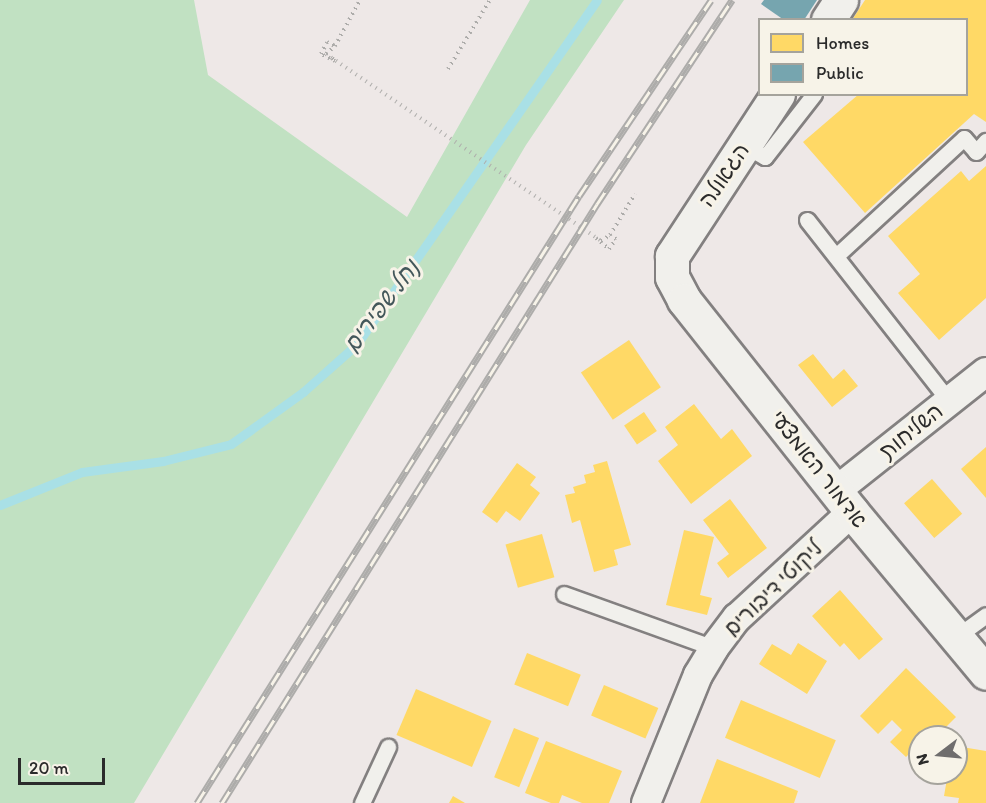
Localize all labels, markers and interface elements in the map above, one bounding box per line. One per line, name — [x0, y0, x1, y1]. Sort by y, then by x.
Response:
legend — [758, 18, 968, 96]
text: Homes — [816, 32, 869, 54]
text: Public — [816, 62, 864, 84]
street label: הגאולה — [693, 138, 755, 212]
water label: נחל שפירים — [337, 254, 425, 358]
street label: השליחות — [874, 397, 948, 465]
street label: אדמור האמצעי — [765, 405, 873, 533]
street label: ליקוטי דיבורים — [718, 535, 828, 641]
north arrow — [908, 725, 968, 785]
scale bar — [21, 746, 108, 784]
text: N — [912, 752, 933, 767]
text: 20 m — [29, 757, 69, 779]

